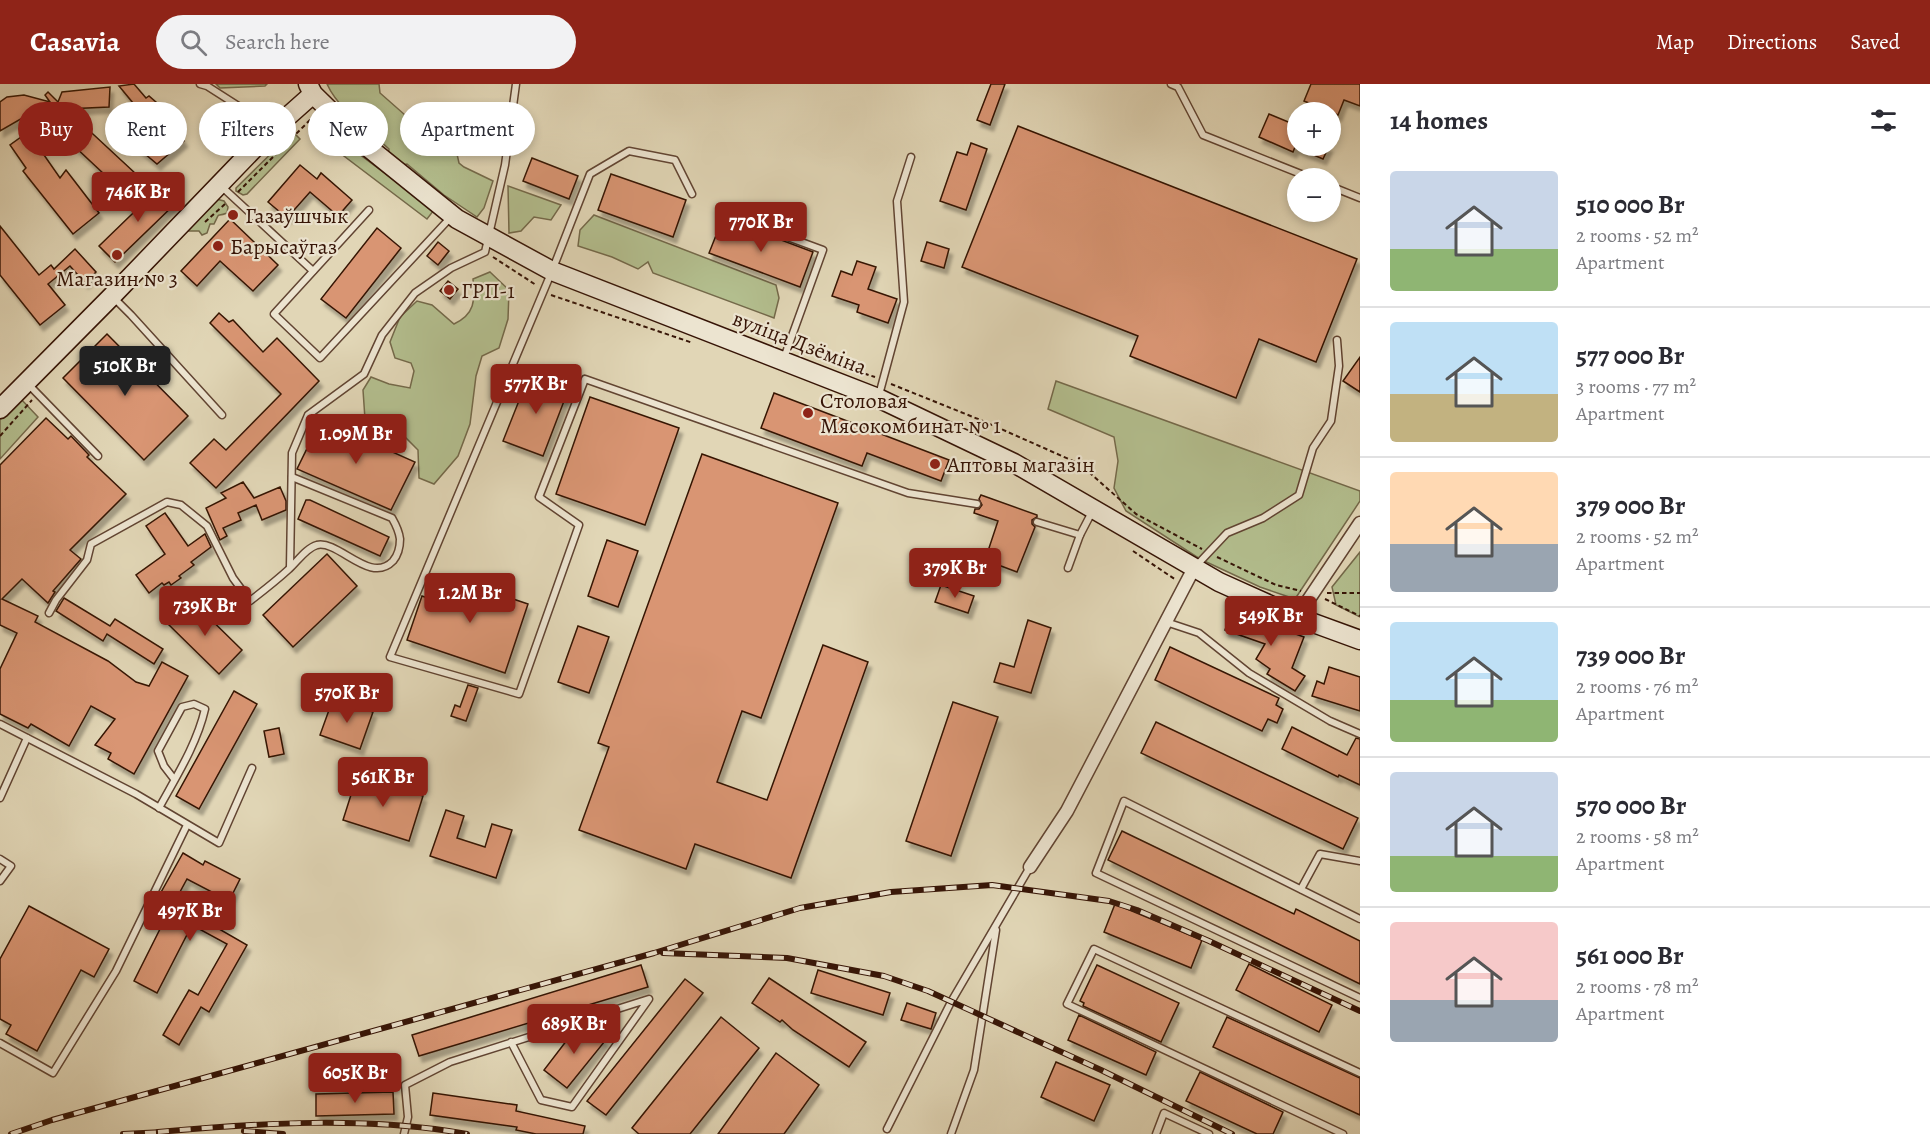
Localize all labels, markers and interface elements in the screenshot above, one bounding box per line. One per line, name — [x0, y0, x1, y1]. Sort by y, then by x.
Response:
search box — [156, 15, 576, 69]
text: Casavia — [30, 23, 120, 61]
icon: search — [177, 26, 210, 59]
text: Search here — [225, 27, 330, 57]
text: Map — [1656, 28, 1694, 56]
text: Directions — [1727, 28, 1817, 56]
text: Saved — [1850, 28, 1900, 56]
chip: Buy — [18, 102, 93, 156]
chip: Rent — [105, 102, 187, 156]
chip: Filters — [199, 102, 296, 156]
chip: New — [308, 102, 388, 156]
chip: Apartment — [400, 102, 535, 156]
map controls — [1287, 102, 1341, 222]
button: + — [1287, 102, 1341, 156]
text: 14 homes — [1390, 103, 1488, 138]
icon: filters — [1867, 104, 1900, 137]
button: − — [1287, 168, 1341, 222]
pin: 746K Br — [83, 172, 193, 223]
text: 746K Br — [106, 178, 170, 205]
text: 510 000 Br — [1576, 187, 1685, 222]
icon: home — [1438, 195, 1510, 267]
place label: Газаўшчык — [245, 201, 348, 231]
pin: 770K Br — [706, 202, 816, 253]
marker: Газаўшчык — [226, 208, 240, 222]
text: 770K Br — [729, 208, 793, 235]
text: 2 rooms · 52 m² — [1576, 222, 1699, 249]
place label: Барысаўгаз — [230, 232, 337, 262]
marker: Барысаўгаз — [211, 239, 225, 253]
marker: Магазин № 3 — [110, 248, 124, 262]
text: Apartment — [1576, 249, 1665, 276]
place label: Магазин № 3 — [56, 264, 178, 294]
place label: ГРП-1 — [461, 276, 515, 306]
marker: ГРП-1 — [442, 283, 456, 297]
street label: вуліца Дзёміна — [728, 304, 872, 383]
text: 577 000 Br — [1576, 338, 1684, 373]
pin: 510K Br — [70, 346, 180, 397]
icon: home — [1438, 346, 1510, 418]
text: 510K Br — [93, 352, 157, 379]
pin: 577K Br — [481, 364, 591, 415]
text: 577K Br — [505, 370, 567, 397]
text: 3 rooms · 77 m² — [1576, 373, 1696, 400]
place label: Столовая Мясокомбинат № 1 — [820, 386, 1001, 441]
text: Apartment — [1576, 400, 1665, 427]
marker: Столовая Мясокомбинат № 1 — [801, 406, 815, 420]
pin: 1.09M Br — [294, 414, 418, 465]
text: 1.09M Br — [320, 420, 392, 447]
place label: Аптовы магазін — [946, 450, 1095, 480]
marker: Аптовы магазін — [928, 457, 942, 471]
text: 379 000 Br — [1576, 488, 1685, 523]
icon: home — [1438, 496, 1510, 568]
text: 2 rooms · 52 m² — [1576, 523, 1699, 550]
pin: 379K Br — [900, 548, 1010, 599]
text: Apartment — [1576, 550, 1665, 577]
text: 379K Br — [923, 554, 987, 581]
pin: 1.2M Br — [415, 573, 525, 624]
text: 1.2M Br — [438, 579, 502, 606]
pin: 739K Br — [150, 586, 260, 637]
text: 739K Br — [173, 592, 237, 619]
pin: 549K Br — [1216, 596, 1326, 647]
text: 549K Br — [1239, 602, 1303, 629]
text: 739 000 Br — [1576, 638, 1685, 673]
icon: home — [1438, 646, 1510, 718]
pin: 570K Br — [292, 673, 402, 724]
text: 2 rooms · 76 m² — [1576, 673, 1698, 700]
text: 570K Br — [315, 679, 379, 706]
text: Apartment — [1576, 700, 1665, 727]
pin: 561K Br — [328, 757, 438, 808]
text: 561K Br — [352, 763, 414, 790]
text: 570 000 Br — [1576, 788, 1686, 823]
icon: home — [1438, 796, 1510, 868]
text: 2 rooms · 58 m² — [1576, 823, 1699, 850]
text: Apartment — [1576, 850, 1665, 877]
pin: 497K Br — [135, 891, 245, 942]
text: 497K Br — [158, 897, 222, 924]
text: 561 000 Br — [1576, 938, 1684, 973]
icon: home — [1438, 946, 1510, 1018]
text: 2 rooms · 78 m² — [1576, 973, 1699, 1000]
text: Apartment — [1576, 1000, 1665, 1027]
pin: 689K Br — [519, 1004, 629, 1055]
text: 689K Br — [541, 1010, 607, 1037]
pin: 605K Br — [300, 1053, 410, 1104]
text: 605K Br — [322, 1059, 388, 1086]

